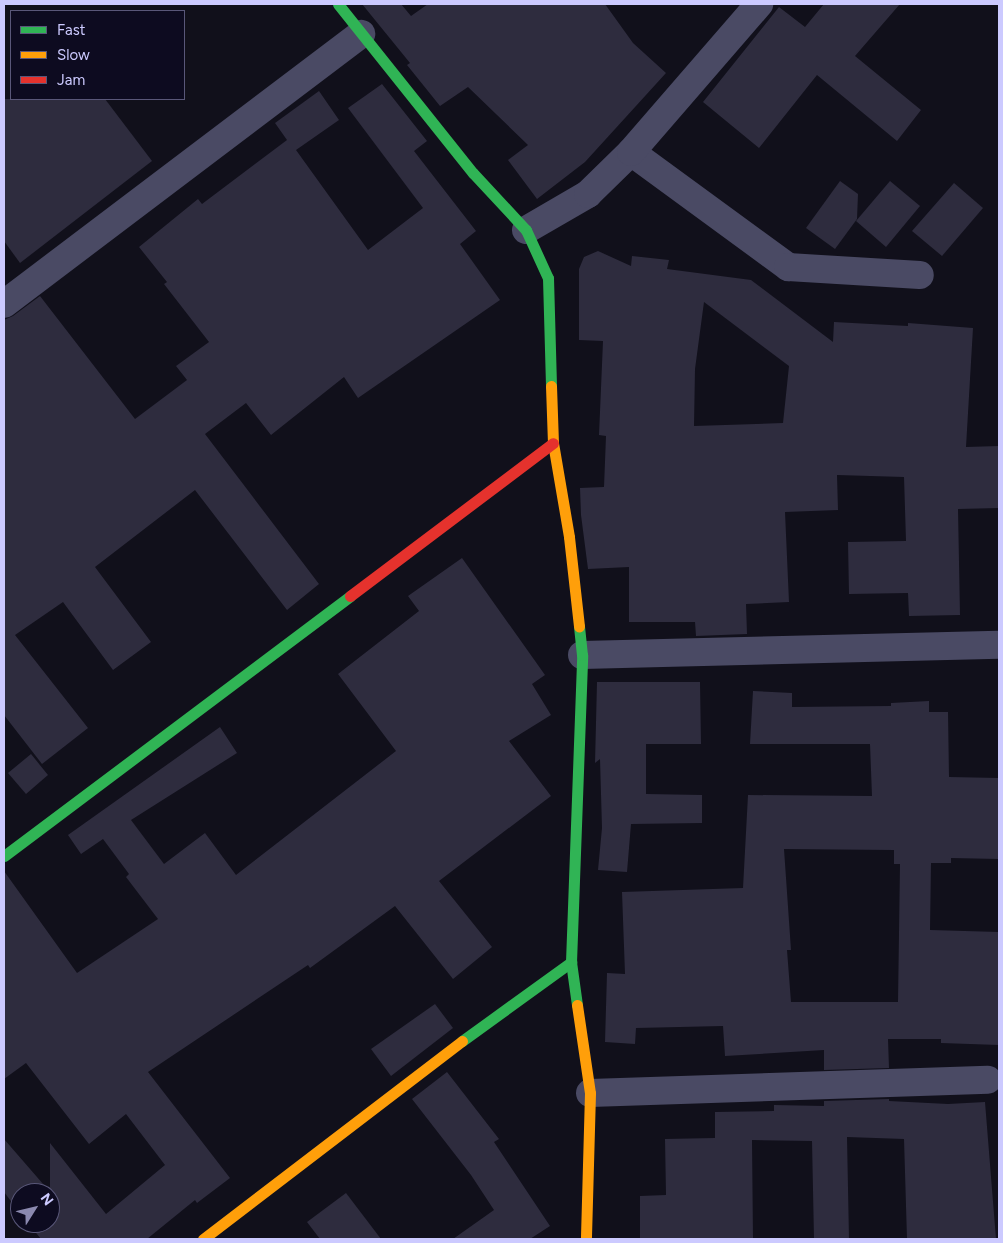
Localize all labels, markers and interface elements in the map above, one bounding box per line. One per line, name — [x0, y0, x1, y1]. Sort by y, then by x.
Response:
legend — [10, 10, 185, 100]
text: Fast — [57, 21, 85, 39]
text: Slow — [57, 46, 90, 64]
text: Jam — [57, 71, 85, 89]
north arrow — [10, 1183, 60, 1233]
text: N — [37, 1190, 57, 1209]

